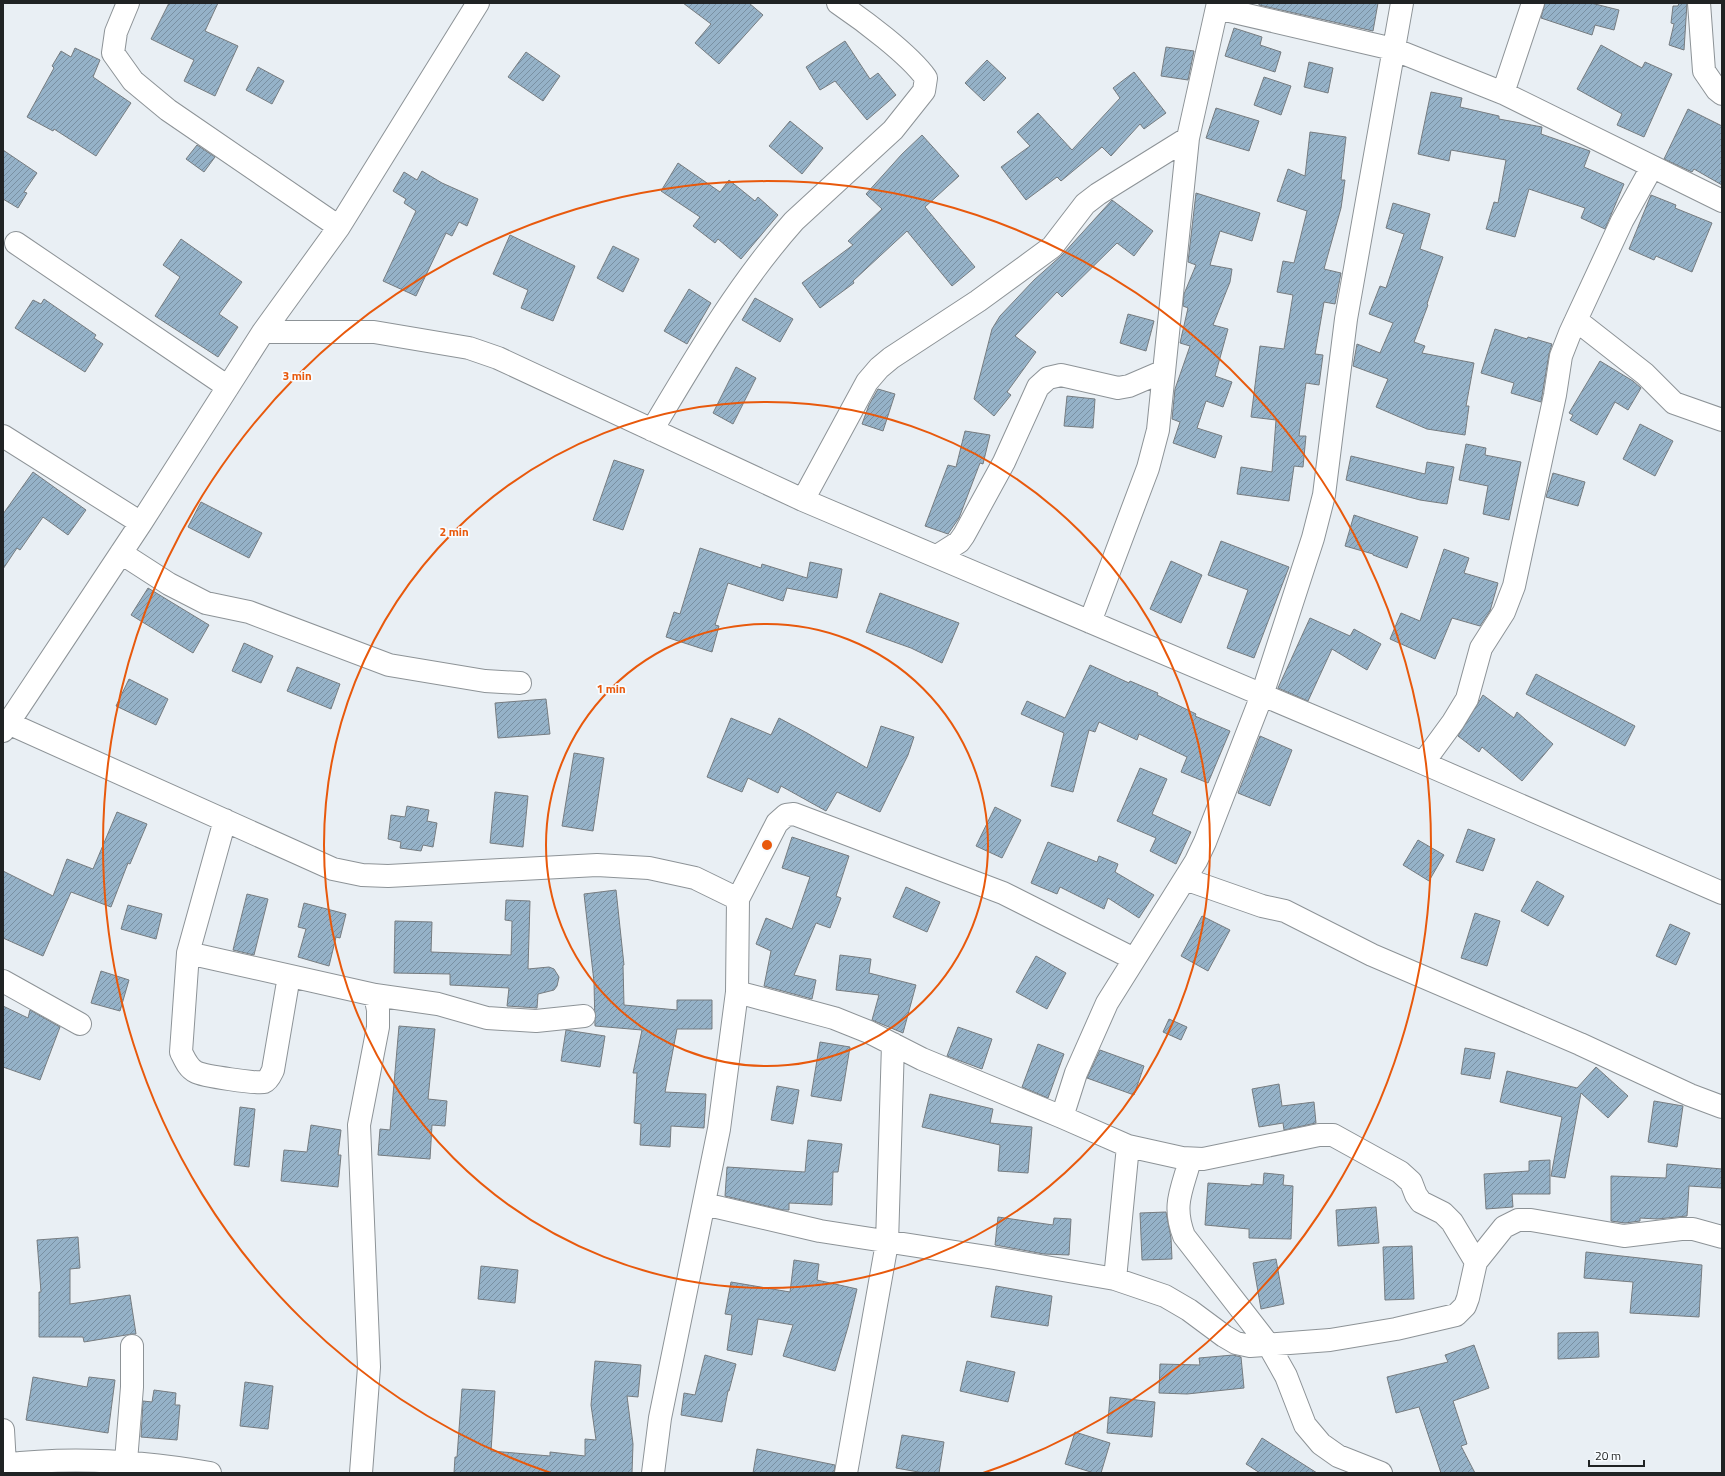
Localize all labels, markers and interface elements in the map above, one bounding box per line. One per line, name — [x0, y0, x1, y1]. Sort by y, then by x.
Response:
text: 3 min — [282, 366, 312, 385]
text: 2 min — [439, 522, 469, 541]
text: 1 min — [596, 679, 626, 698]
centre of rings — [760, 838, 774, 852]
scale bar — [1589, 1442, 1644, 1468]
text: 20 m — [1595, 1446, 1621, 1465]

